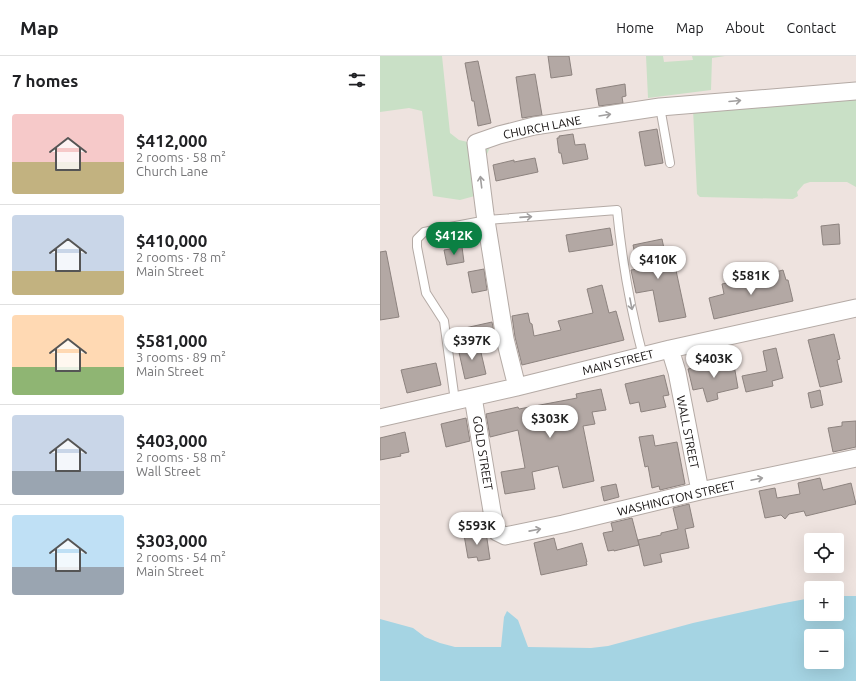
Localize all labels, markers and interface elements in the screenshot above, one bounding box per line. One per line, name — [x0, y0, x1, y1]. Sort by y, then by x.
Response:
text: Map — [20, 17, 59, 39]
text: Home — [616, 20, 654, 36]
text: Map — [676, 20, 704, 36]
text: About — [726, 20, 765, 36]
text: Contact — [787, 20, 836, 36]
icon: filters — [346, 69, 368, 91]
text: 7 homes — [12, 71, 78, 90]
one-way arrow — [728, 97, 741, 104]
one-way arrow — [599, 111, 612, 119]
street label: CHURCH LANE — [502, 113, 582, 141]
icon: home — [44, 130, 92, 178]
text: $412,000 — [136, 131, 207, 150]
text: 2 rooms · 58 m² — [136, 150, 226, 164]
text: Church Lane — [136, 164, 208, 178]
one-way arrow — [477, 176, 485, 189]
one-way arrow — [519, 214, 532, 221]
pin: $412K — [426, 222, 482, 256]
text: $412K — [435, 228, 473, 242]
icon: home — [44, 231, 92, 279]
text: $410,000 — [136, 231, 207, 250]
pin: $410K — [630, 246, 686, 280]
text: 2 rooms · 78 m² — [136, 250, 226, 264]
text: $410K — [639, 252, 677, 266]
pin: $581K — [723, 262, 779, 296]
text: Main Street — [136, 264, 204, 278]
text: $581K — [732, 268, 770, 282]
one-way arrow — [627, 297, 635, 310]
pin: $397K — [444, 327, 500, 361]
icon: home — [44, 331, 92, 379]
text: $581,000 — [136, 331, 207, 350]
text: $397K — [453, 333, 491, 347]
pin: $403K — [686, 345, 742, 379]
street label: MAIN STREET — [581, 347, 655, 377]
text: 3 rooms · 89 m² — [136, 350, 226, 364]
text: $403K — [695, 351, 733, 365]
text: Main Street — [136, 364, 204, 378]
street label: WALL STREET — [675, 394, 702, 470]
pin: $303K — [522, 405, 578, 439]
text: $303K — [531, 411, 569, 425]
street label: GOLD STREET — [471, 415, 495, 491]
icon: home — [44, 431, 92, 479]
text: $403,000 — [136, 431, 207, 450]
text: 2 rooms · 58 m² — [136, 450, 226, 464]
text: Wall Street — [136, 464, 201, 478]
one-way arrow — [750, 475, 763, 483]
street label: WASHINGTON STREET — [616, 478, 737, 518]
pin: $593K — [449, 512, 505, 546]
text: $593K — [458, 518, 496, 532]
one-way arrow — [528, 525, 541, 533]
icon: home — [44, 531, 92, 579]
text: $303,000 — [136, 531, 207, 550]
map controls — [804, 533, 844, 669]
button: locate — [804, 533, 844, 573]
text: 2 rooms · 54 m² — [136, 550, 226, 564]
text: Main Street — [136, 564, 204, 578]
button: + — [804, 581, 844, 621]
button: − — [804, 629, 844, 669]

